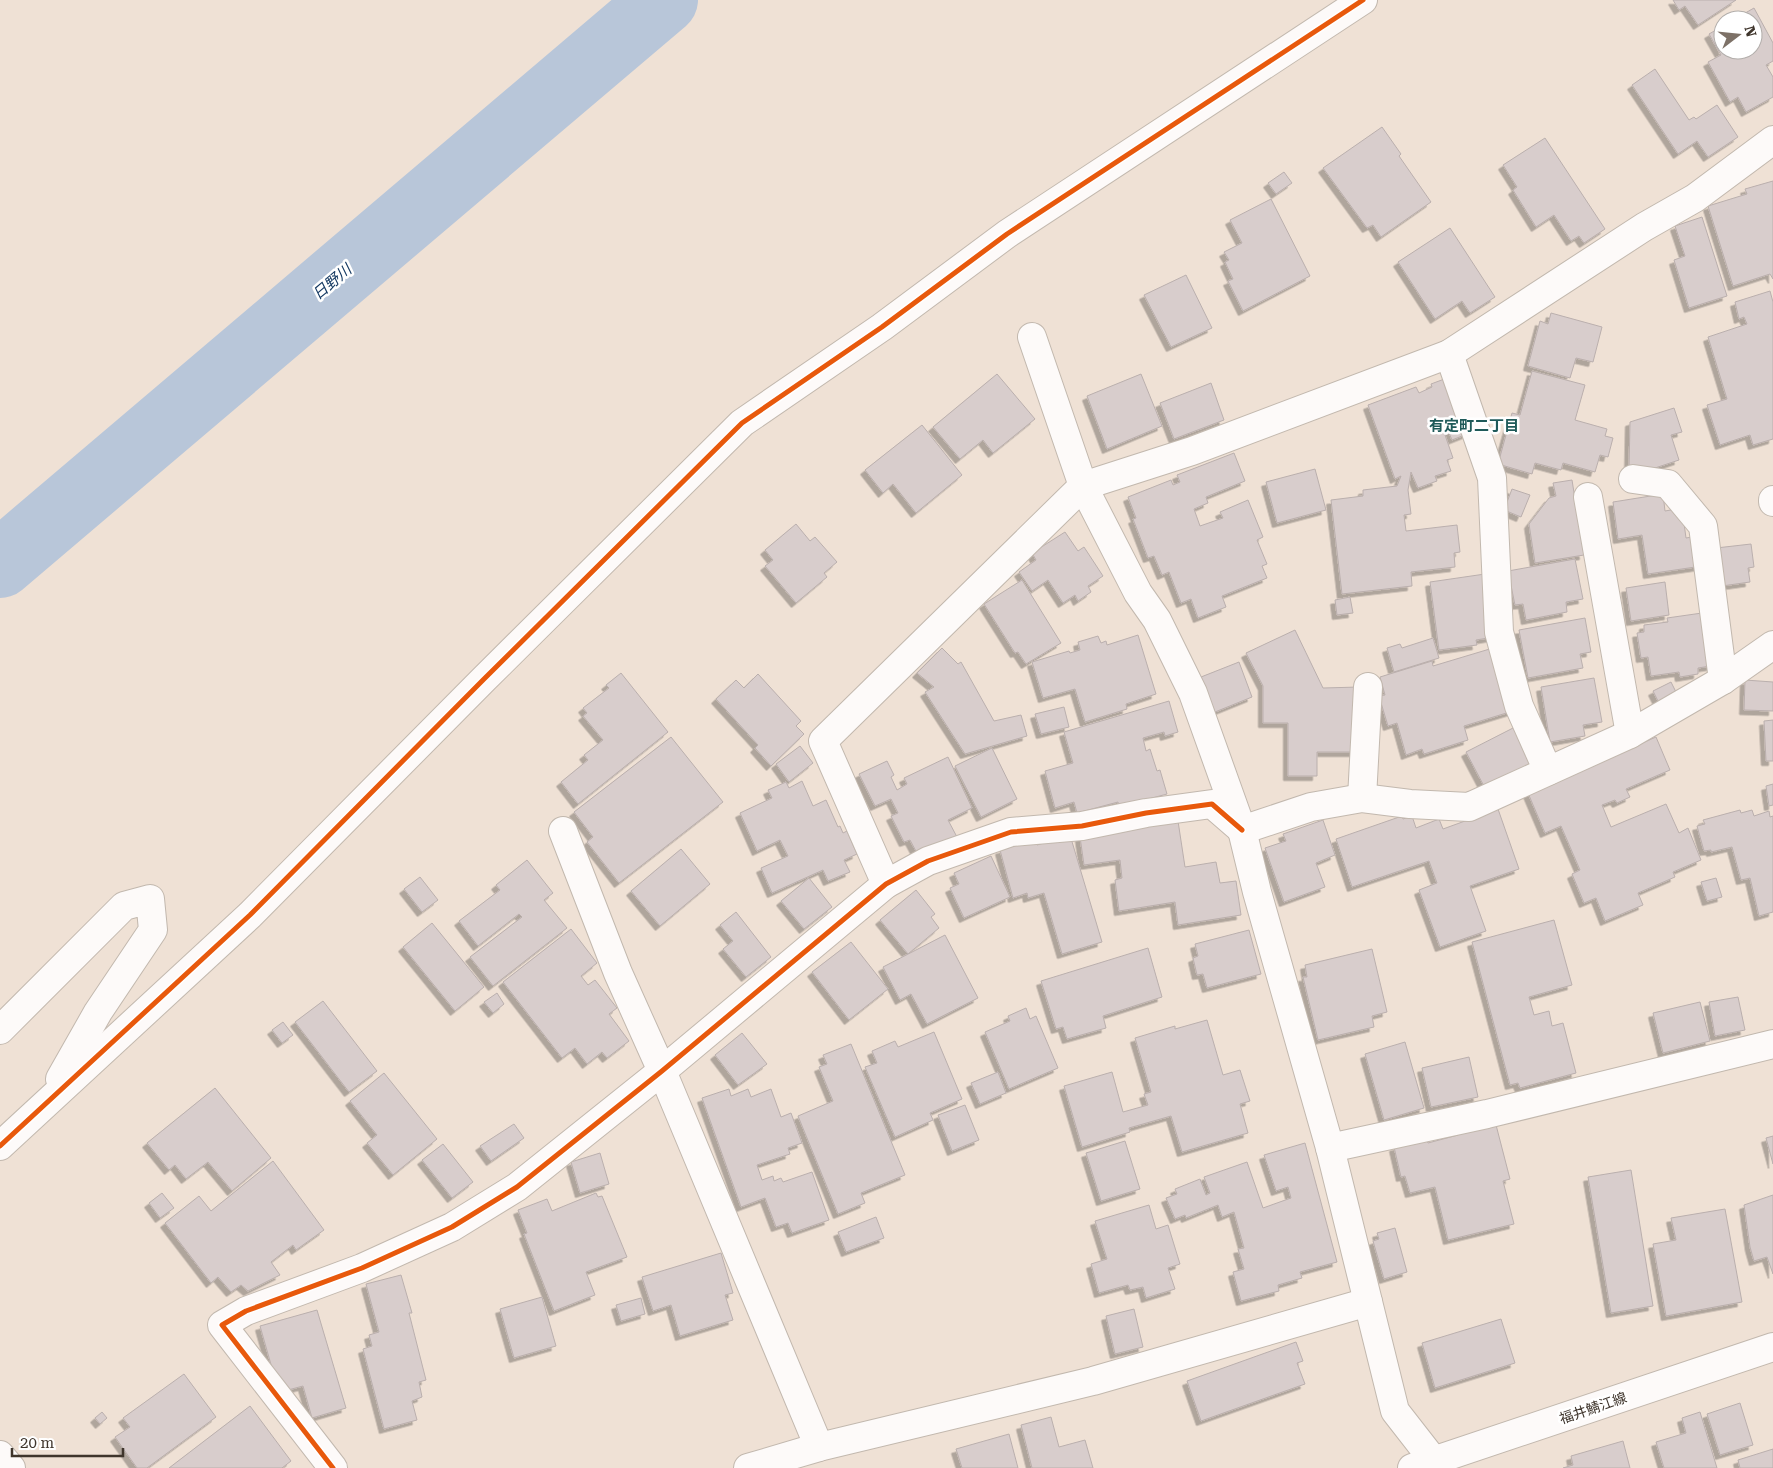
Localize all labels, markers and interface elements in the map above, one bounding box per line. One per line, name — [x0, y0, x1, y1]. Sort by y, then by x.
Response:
north arrow — [1713, 10, 1763, 60]
text: N — [1741, 24, 1760, 39]
water label: 日野川 — [309, 259, 357, 303]
district label: 有定町二丁目 — [1429, 417, 1519, 435]
street label: 福井鯖江線 — [1557, 1389, 1629, 1427]
scale bar — [12, 1426, 124, 1458]
text: 20 m — [20, 1434, 55, 1452]

